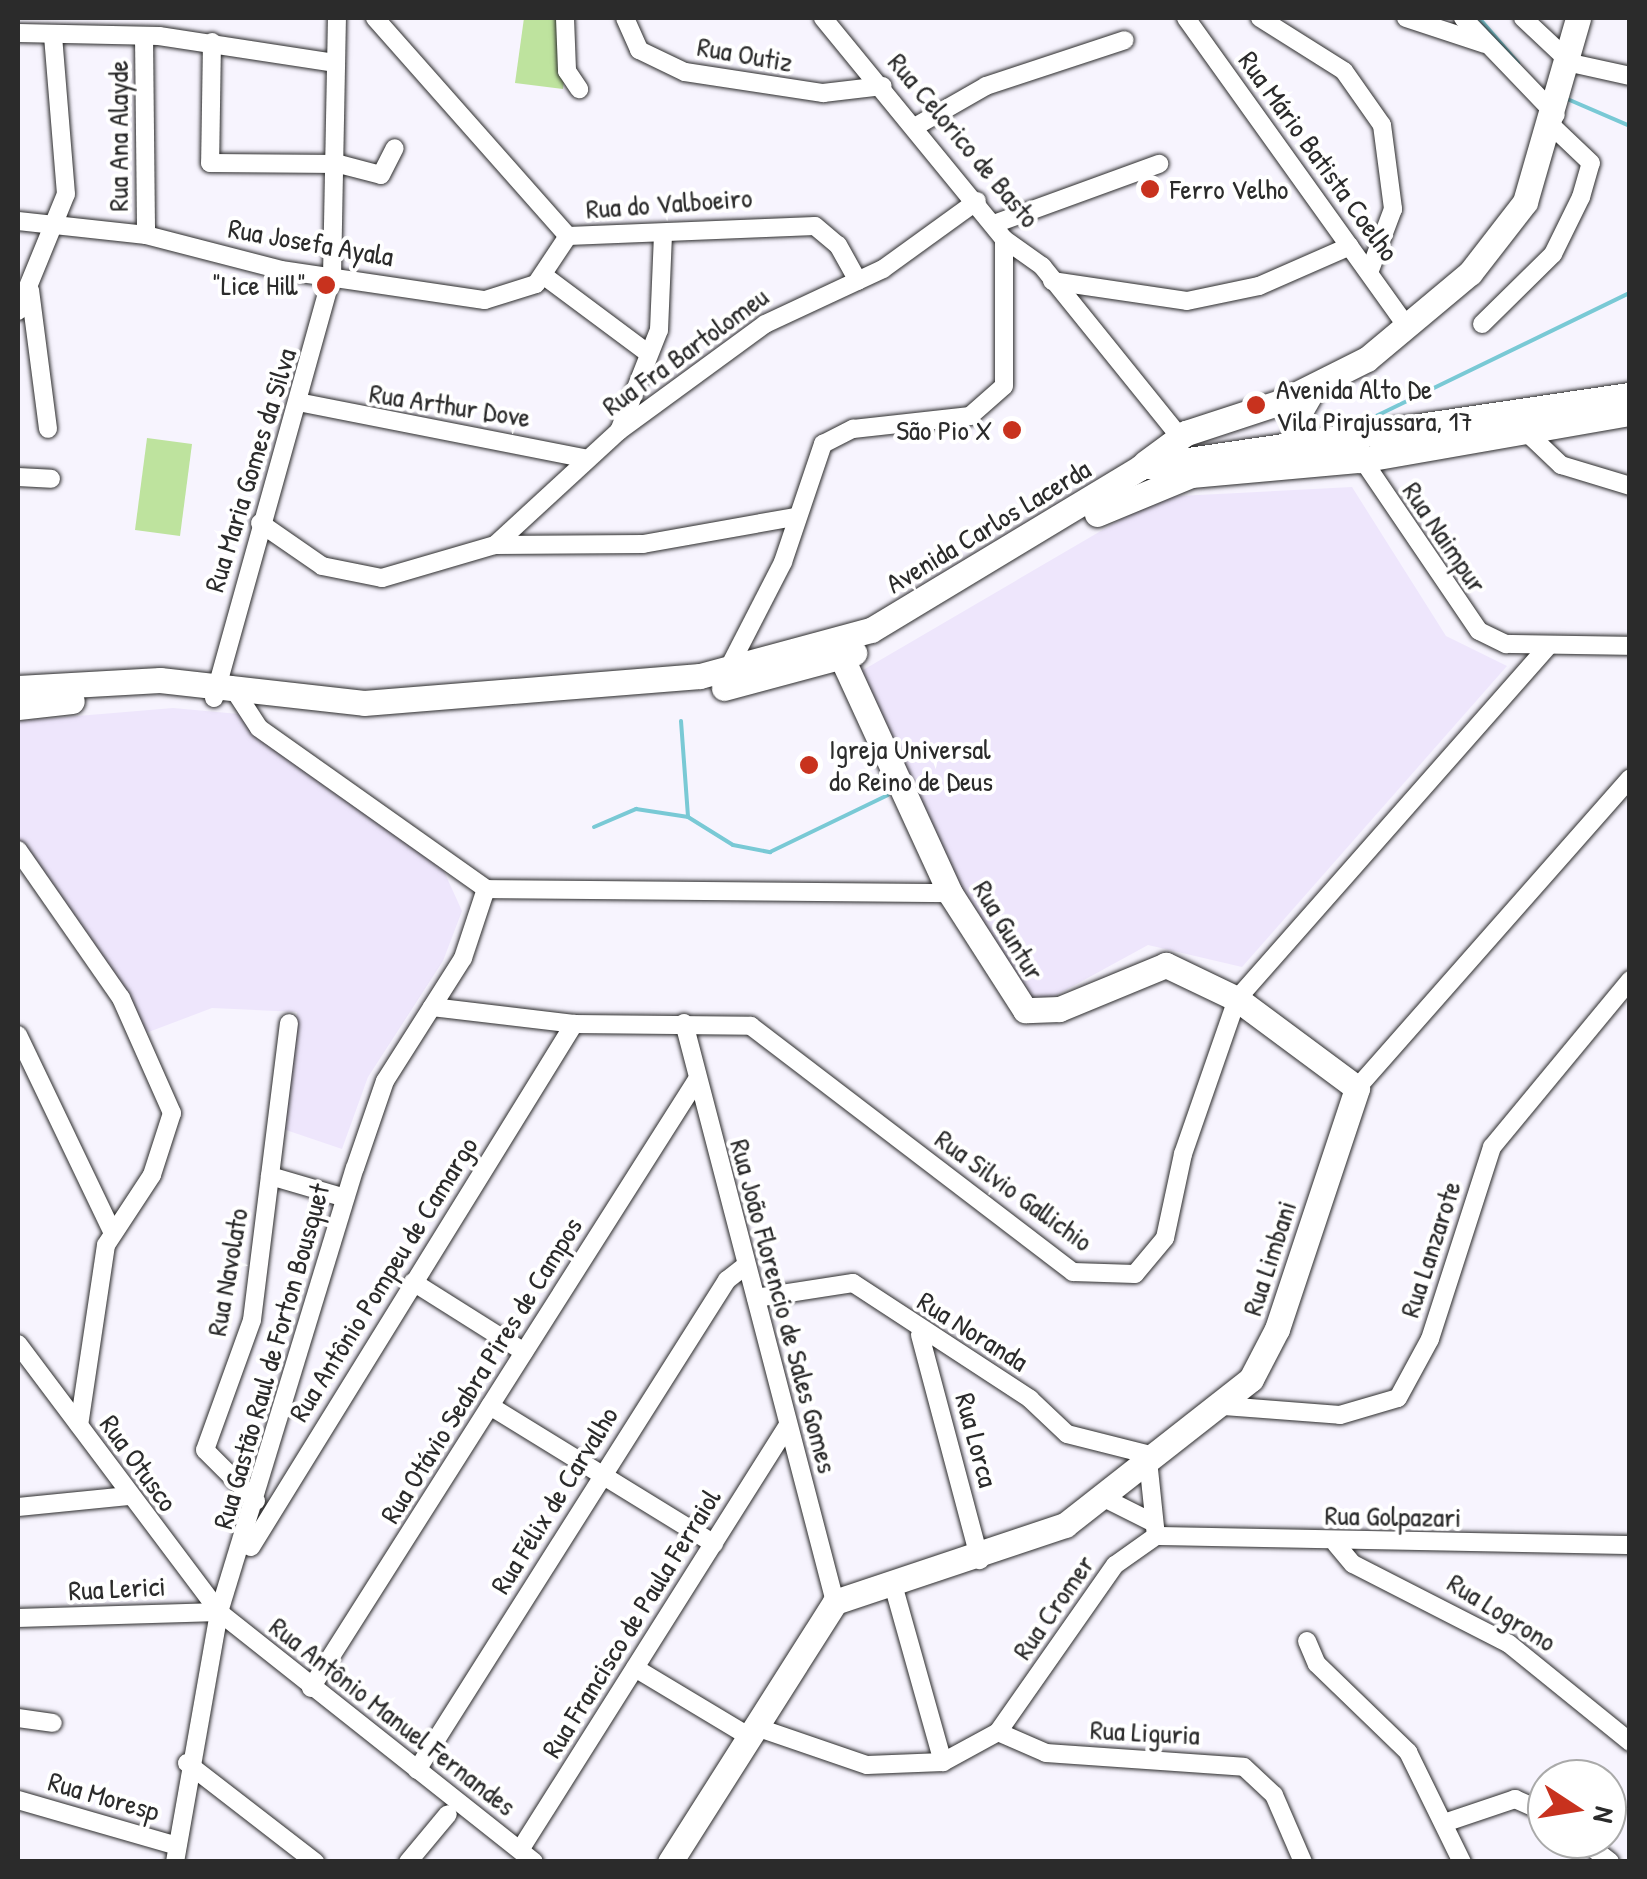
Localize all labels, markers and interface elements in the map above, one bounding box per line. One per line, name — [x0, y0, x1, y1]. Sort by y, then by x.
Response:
street label: Rua Outiz — [695, 29, 795, 79]
street label: Rua Mário Batista Coelho — [1232, 45, 1406, 267]
street label: Rua Celorico de Basto — [881, 46, 1047, 234]
street label: Rua Ana Alayde — [101, 60, 135, 212]
place label: Ferro Velho — [1170, 172, 1288, 206]
marker: Ferro Velho — [1139, 178, 1161, 200]
street label: Rua do Valboeiro — [585, 180, 753, 226]
street label: Rua Josefa Ayala — [226, 211, 396, 273]
place label: "Lice Hill" — [212, 268, 306, 302]
marker: "Lice Hill" — [315, 274, 337, 296]
street label: Rua Fra Bartolomeu — [595, 280, 775, 422]
street label: Rua Maria Gomes da Silva — [197, 344, 303, 596]
place label: Avenida Alto De Vila Pirajussara, 17 — [1276, 372, 1473, 438]
street label: Rua Arthur Dove — [367, 376, 533, 434]
marker: Avenida Alto De Vila Pirajussara, 17 — [1245, 394, 1267, 416]
place label: São Pio X — [896, 413, 992, 447]
marker: São Pio X — [1001, 419, 1023, 441]
street label: Avenida Carlos Lacerda — [880, 452, 1096, 600]
street label: Rua Naimpur — [1396, 475, 1494, 599]
place label: Igreja Universal do Reino de Deus — [829, 732, 993, 798]
marker: Igreja Universal do Reino de Deus — [798, 754, 820, 776]
street label: Rua Guntur — [966, 874, 1052, 986]
street label: Rua Silvio Gallichio — [929, 1122, 1099, 1258]
street label: Rua Antônio Pompeu de Camargo — [282, 1131, 484, 1427]
street label: Rua João Florencio de Sales Gomes — [723, 1135, 845, 1477]
street label: Rua Lanzarote — [1392, 1177, 1468, 1321]
street label: Rua Gastão Raul de Forton Bousquet — [206, 1180, 336, 1532]
street label: Rua Limbani — [1235, 1196, 1303, 1320]
street label: Rua Navolato — [199, 1206, 255, 1338]
street label: Rua Otávio Seabra Pires de Campos — [373, 1211, 589, 1529]
street label: Rua Noranda — [912, 1284, 1034, 1378]
street label: Rua Lorca — [948, 1389, 1006, 1491]
street label: Rua Félix de Carvalho — [483, 1400, 625, 1600]
street label: Rua Otusco — [93, 1408, 185, 1518]
street label: Rua Francisco de Paula Ferraiol — [534, 1482, 728, 1764]
street label: Rua Golpazari — [1324, 1498, 1462, 1534]
street label: Rua Cromer — [1005, 1548, 1101, 1666]
street label: Rua Logrono — [1442, 1566, 1562, 1658]
street label: Rua Lerici — [68, 1569, 166, 1607]
street label: Rua Antônio Manuel Fernandes — [263, 1609, 523, 1823]
street label: Rua Liguria — [1089, 1712, 1201, 1752]
north arrow — [1527, 1759, 1627, 1859]
street label: Rua Moresp — [45, 1764, 163, 1828]
text: N — [1584, 1804, 1625, 1826]

